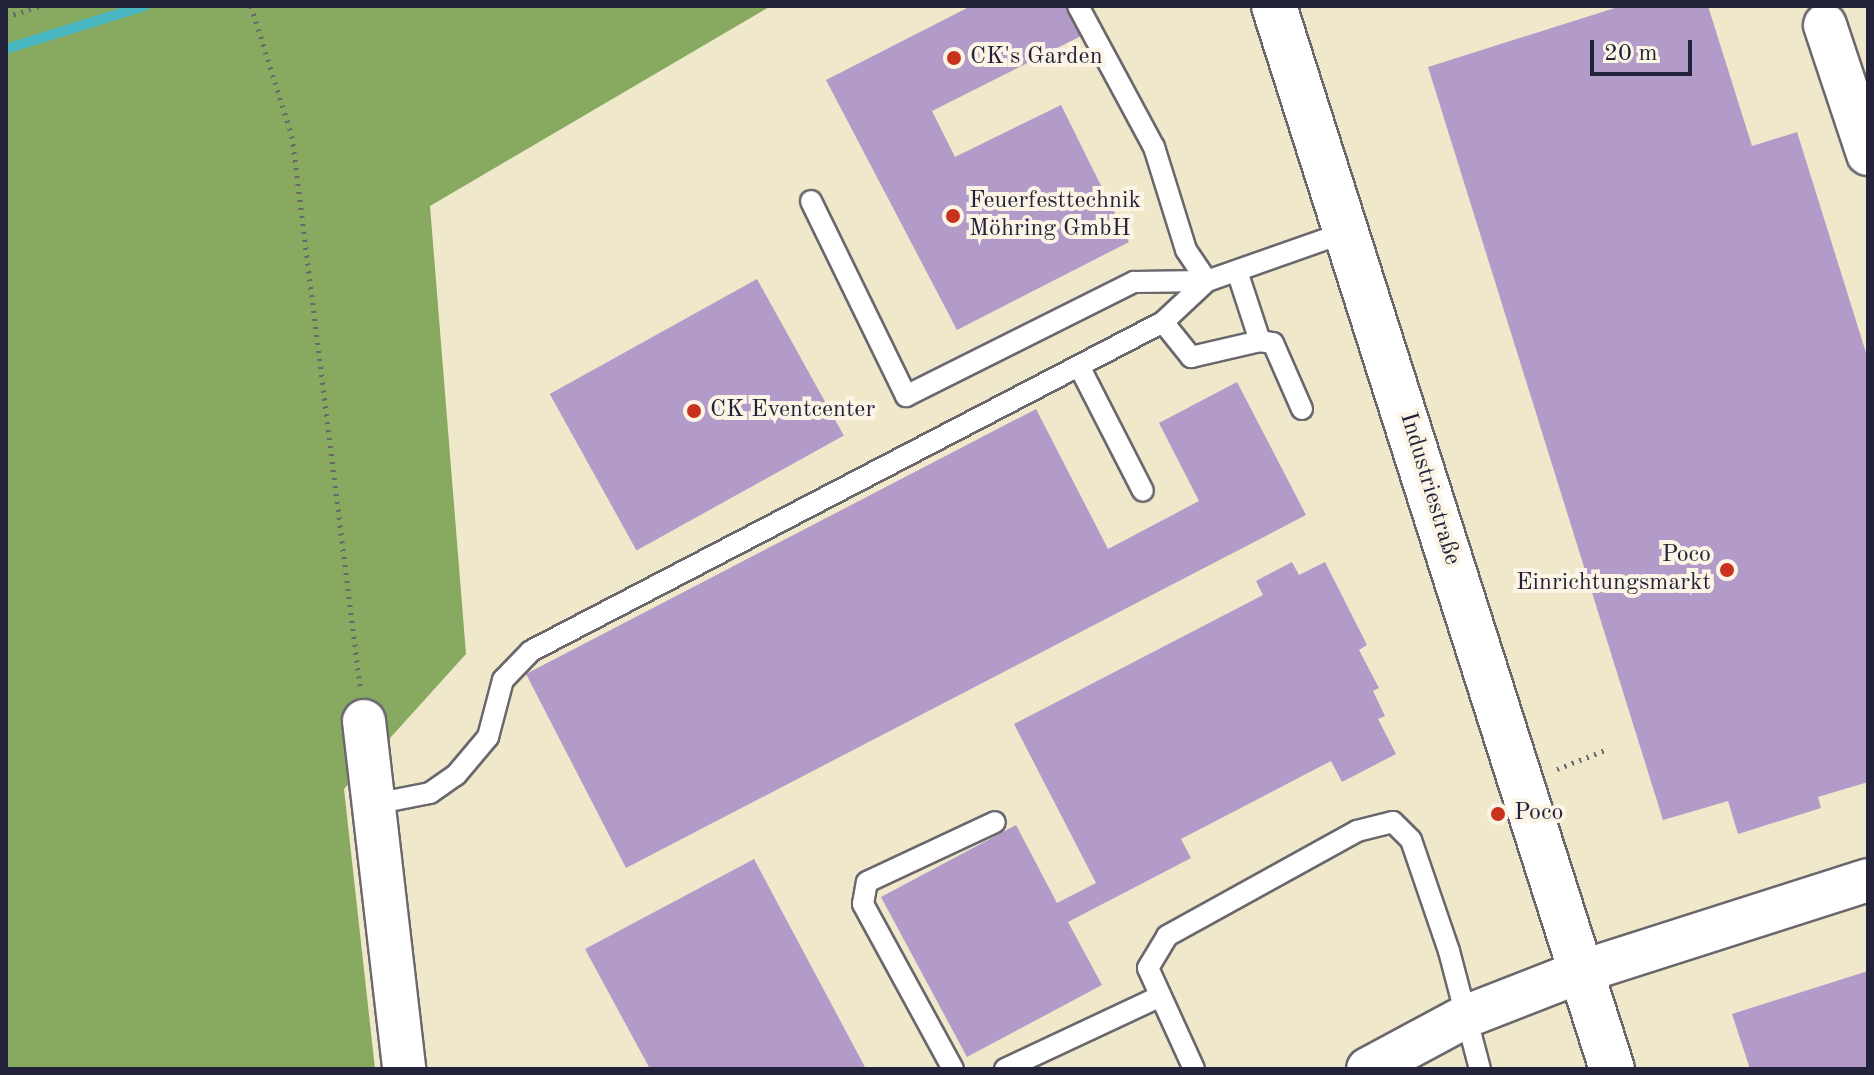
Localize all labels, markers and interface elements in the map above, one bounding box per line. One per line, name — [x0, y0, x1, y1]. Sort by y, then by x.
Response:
scale bar — [1594, 24, 1696, 74]
text: 20 m — [1604, 42, 1658, 66]
place label: CK's Garden — [970, 44, 1103, 72]
marker: CK's Garden — [945, 49, 963, 67]
place label: Feuerfesttechnik Möhring GmbH — [969, 188, 1141, 244]
marker: Feuerfesttechnik Möhring GmbH — [944, 207, 962, 225]
place label: CK Eventcenter — [710, 397, 875, 425]
marker: CK Eventcenter — [685, 402, 703, 420]
street label: Industriestraße — [1392, 409, 1466, 569]
place label: Poco Einrichtungsmarkt — [1516, 542, 1711, 598]
marker: Poco Einrichtungsmarkt — [1718, 561, 1736, 579]
place label: Poco — [1514, 800, 1563, 828]
marker: Poco — [1489, 805, 1507, 823]

